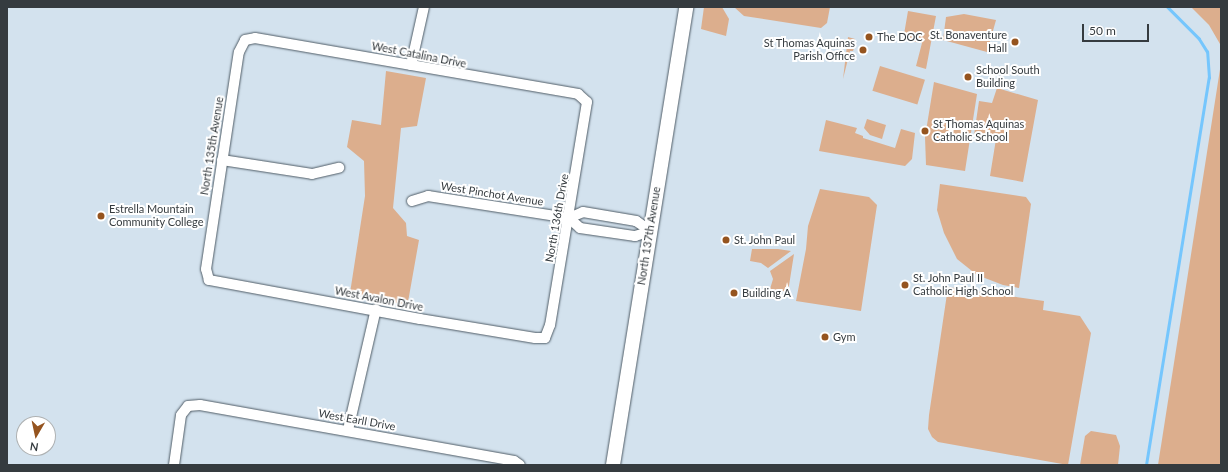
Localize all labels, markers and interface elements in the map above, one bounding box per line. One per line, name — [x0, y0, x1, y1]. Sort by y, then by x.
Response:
scale bar — [1084, 16, 1151, 42]
text: 50 m — [1089, 23, 1116, 38]
place label: St. Bonaventure Hall — [930, 29, 1007, 55]
place label: The DOC — [877, 30, 923, 44]
marker: The DOC — [864, 32, 874, 42]
place label: St Thomas Aquinas Parish Office — [763, 37, 855, 63]
marker: St. Bonaventure Hall — [1010, 37, 1020, 47]
street label: West Catalina Drive — [371, 39, 467, 71]
marker: St Thomas Aquinas Parish Office — [858, 45, 868, 55]
place label: School South Building — [976, 64, 1040, 90]
marker: School South Building — [963, 72, 973, 82]
street label: North 135th Avenue — [198, 96, 226, 196]
place label: St Thomas Aquinas Catholic School — [933, 118, 1025, 144]
marker: St Thomas Aquinas Catholic School — [920, 126, 930, 136]
street label: North 136th Drive — [543, 173, 571, 263]
street label: West Pinchot Avenue — [440, 179, 544, 209]
street label: North 137th Avenue — [635, 186, 663, 286]
place label: Estrella Mountain Community College — [109, 203, 204, 229]
marker: Estrella Mountain Community College — [96, 211, 106, 221]
place label: St. John Paul — [734, 233, 795, 247]
marker: St. John Paul — [721, 235, 731, 245]
place label: St. John Paul II Catholic High School — [913, 272, 1013, 298]
marker: St. John Paul II Catholic High School — [900, 280, 910, 290]
street label: West Avalon Drive — [333, 284, 425, 314]
place label: Building A — [742, 286, 791, 300]
marker: Building A — [729, 288, 739, 298]
place label: Gym — [833, 330, 856, 344]
marker: Gym — [820, 332, 830, 342]
street label: West Earll Drive — [317, 407, 397, 433]
north arrow — [16, 416, 56, 456]
text: N — [29, 440, 39, 454]

